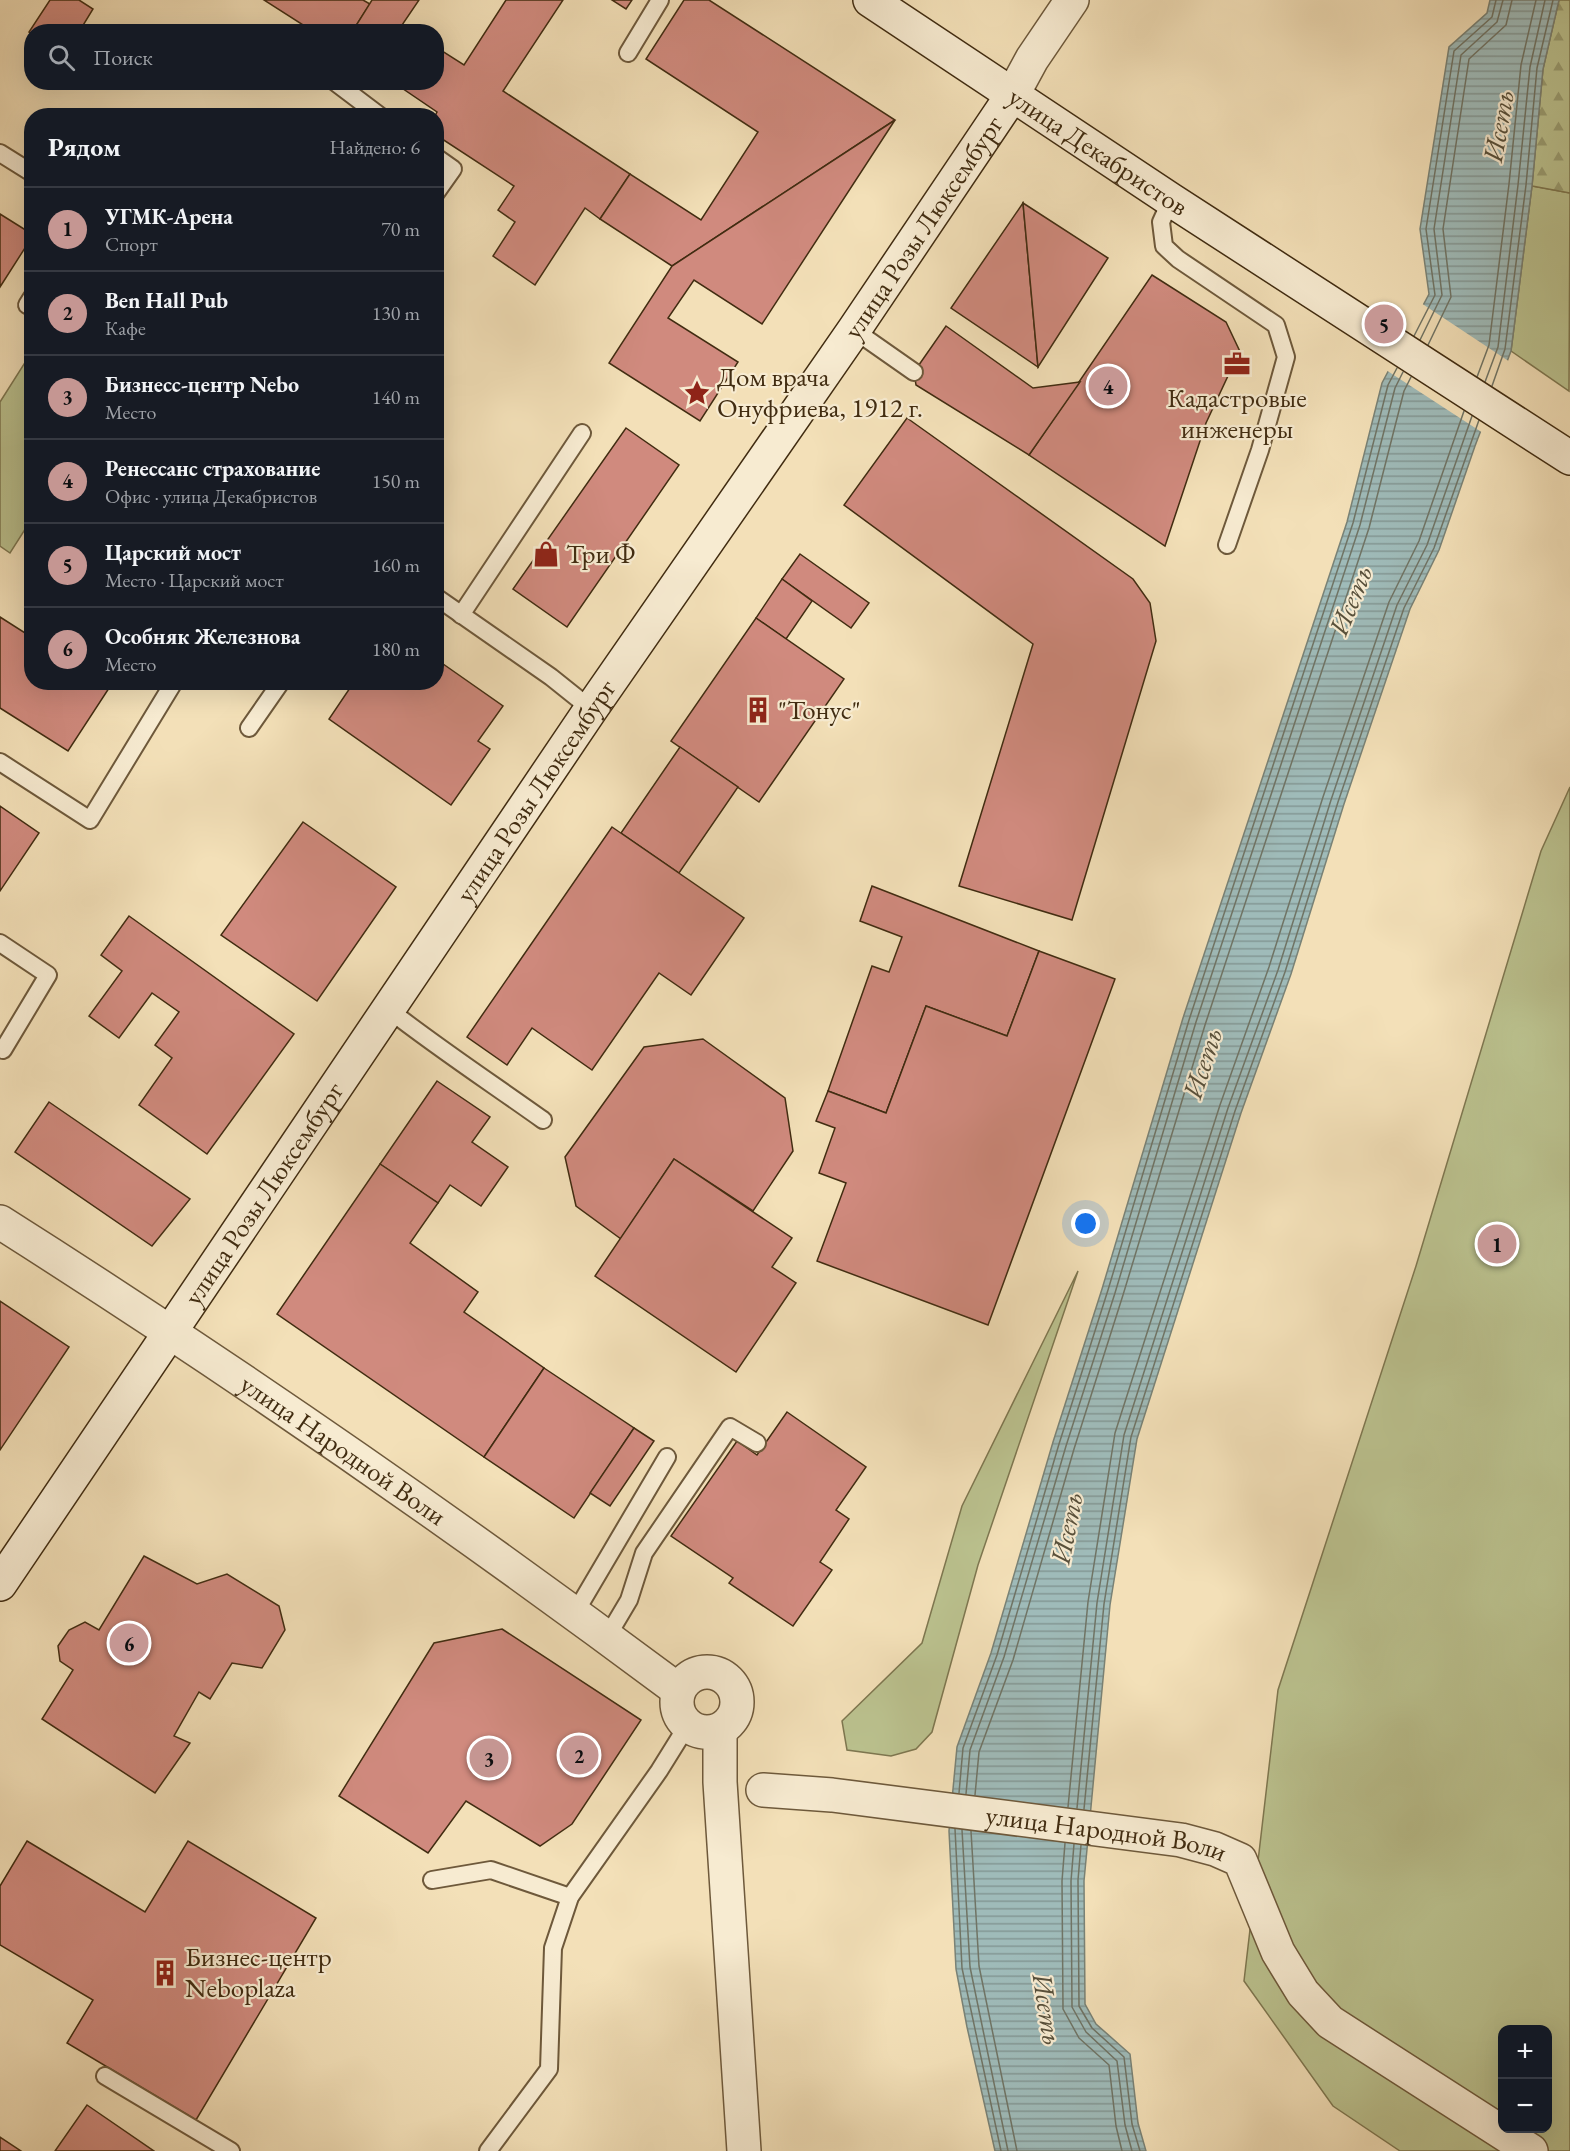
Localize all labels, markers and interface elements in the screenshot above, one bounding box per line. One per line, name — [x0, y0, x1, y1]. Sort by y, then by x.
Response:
search box — [24, 24, 444, 90]
icon: search — [45, 41, 78, 74]
text: Поиск — [93, 43, 153, 72]
street label: улица Декабристов — [1002, 79, 1195, 224]
water label: Исеть — [1474, 87, 1522, 166]
street label: улица Розы Люксембург — [835, 108, 1011, 346]
text: Рядом — [48, 130, 121, 164]
text: Найдено: 6 — [329, 134, 420, 160]
text: УГМК-Арена — [105, 202, 233, 231]
text: 1 — [62, 216, 73, 242]
text: 70 m — [381, 216, 420, 242]
text: Спорт — [105, 231, 158, 257]
text: Ben Hall Pub — [105, 286, 228, 315]
text: 2 — [62, 300, 73, 326]
text: 130 m — [372, 300, 420, 326]
pin: 5 — [1364, 302, 1404, 346]
text: Кафе — [105, 315, 146, 341]
office icon: Кадастровые инженеры — [1222, 349, 1252, 379]
place label: Дом врача Онуфриева, 1912 г. — [717, 359, 923, 425]
pin: 4 — [1088, 364, 1128, 408]
text: Бизнесс-центр Nebo — [105, 370, 299, 399]
place icon: Дом врача Онуфриева, 1912 г. — [682, 378, 712, 408]
place label: Кадастровые инженеры — [1167, 380, 1307, 446]
text: 3 — [62, 384, 73, 410]
text: 140 m — [372, 384, 420, 410]
text: Место — [105, 399, 156, 425]
text: Ренессанс страхование — [105, 454, 320, 483]
text: 4 — [62, 468, 73, 494]
text: 150 m — [372, 468, 420, 494]
text: Офис · улица Декабристов — [105, 483, 317, 509]
place label: Три Ф — [566, 536, 636, 571]
text: Царский мост — [105, 538, 241, 567]
shop icon: Три Ф — [531, 539, 561, 569]
text: 5 — [62, 552, 73, 578]
text: 160 m — [372, 552, 420, 578]
water label: Исеть — [1319, 560, 1380, 641]
text: Место · Царский мост — [105, 567, 284, 593]
text: Особняк Железнова — [105, 622, 300, 651]
text: 6 — [62, 636, 73, 662]
text: 180 m — [372, 636, 420, 662]
text: Место — [105, 651, 156, 677]
street label: улица Розы Люксембург — [447, 672, 624, 909]
place label: "Тонус" — [778, 692, 861, 727]
building icon: "Тонус" — [743, 695, 773, 725]
water label: Исеть — [1173, 1023, 1230, 1104]
street label: улица Розы Люксембург — [175, 1075, 351, 1312]
your location — [1071, 1209, 1100, 1238]
pin: 1 — [1478, 1222, 1516, 1266]
street label: улица Народной Воли — [234, 1366, 453, 1533]
water label: Исеть — [1041, 1489, 1091, 1568]
pin: 6 — [110, 1620, 148, 1666]
pin: 2 — [560, 1732, 598, 1778]
pin: 3 — [470, 1736, 508, 1780]
street label: улица Народной Воли — [984, 1797, 1233, 1869]
place label: Бизнес-центр Neboplaza — [185, 1939, 332, 2005]
building icon: Бизнес-центр Neboplaza — [150, 1958, 180, 1988]
water label: Исеть — [1024, 1970, 1071, 2047]
map controls — [1498, 2025, 1552, 2133]
button: + — [1498, 2025, 1552, 2079]
button: − — [1498, 2079, 1552, 2133]

